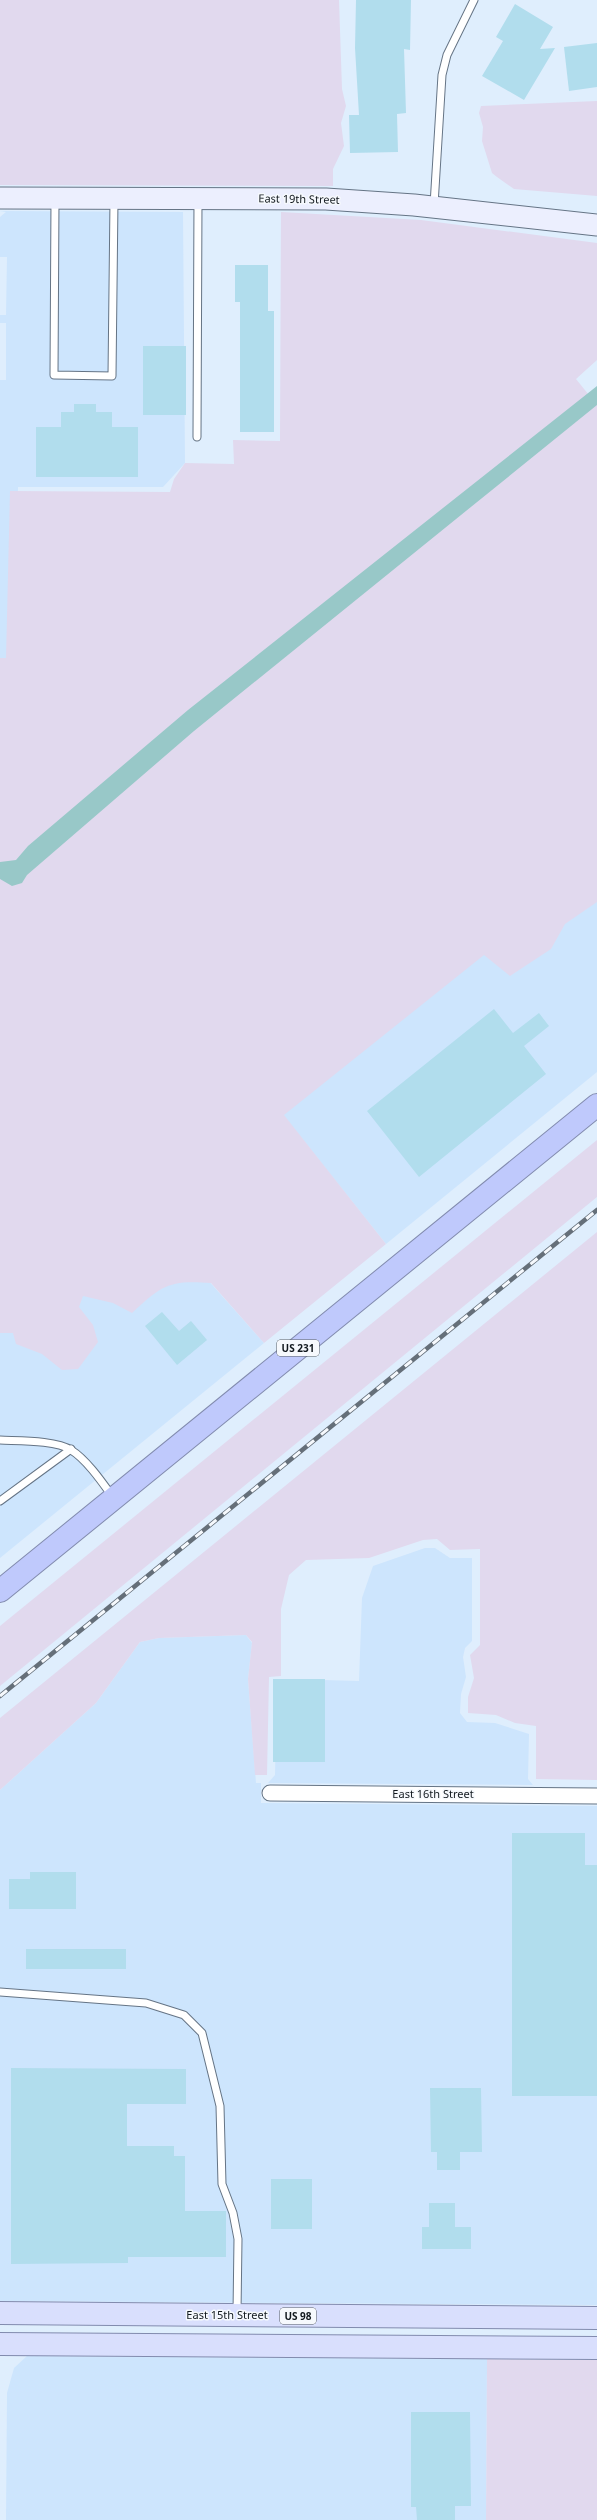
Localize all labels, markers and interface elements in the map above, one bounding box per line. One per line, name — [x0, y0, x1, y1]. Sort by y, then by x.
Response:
street label: East 19th Street — [258, 190, 340, 207]
road number: US 231 — [277, 1340, 319, 1356]
street label: East 16th Street — [392, 1786, 474, 1801]
street label: East 15th Street — [186, 2307, 268, 2322]
road number: US 98 — [280, 2308, 316, 2324]

